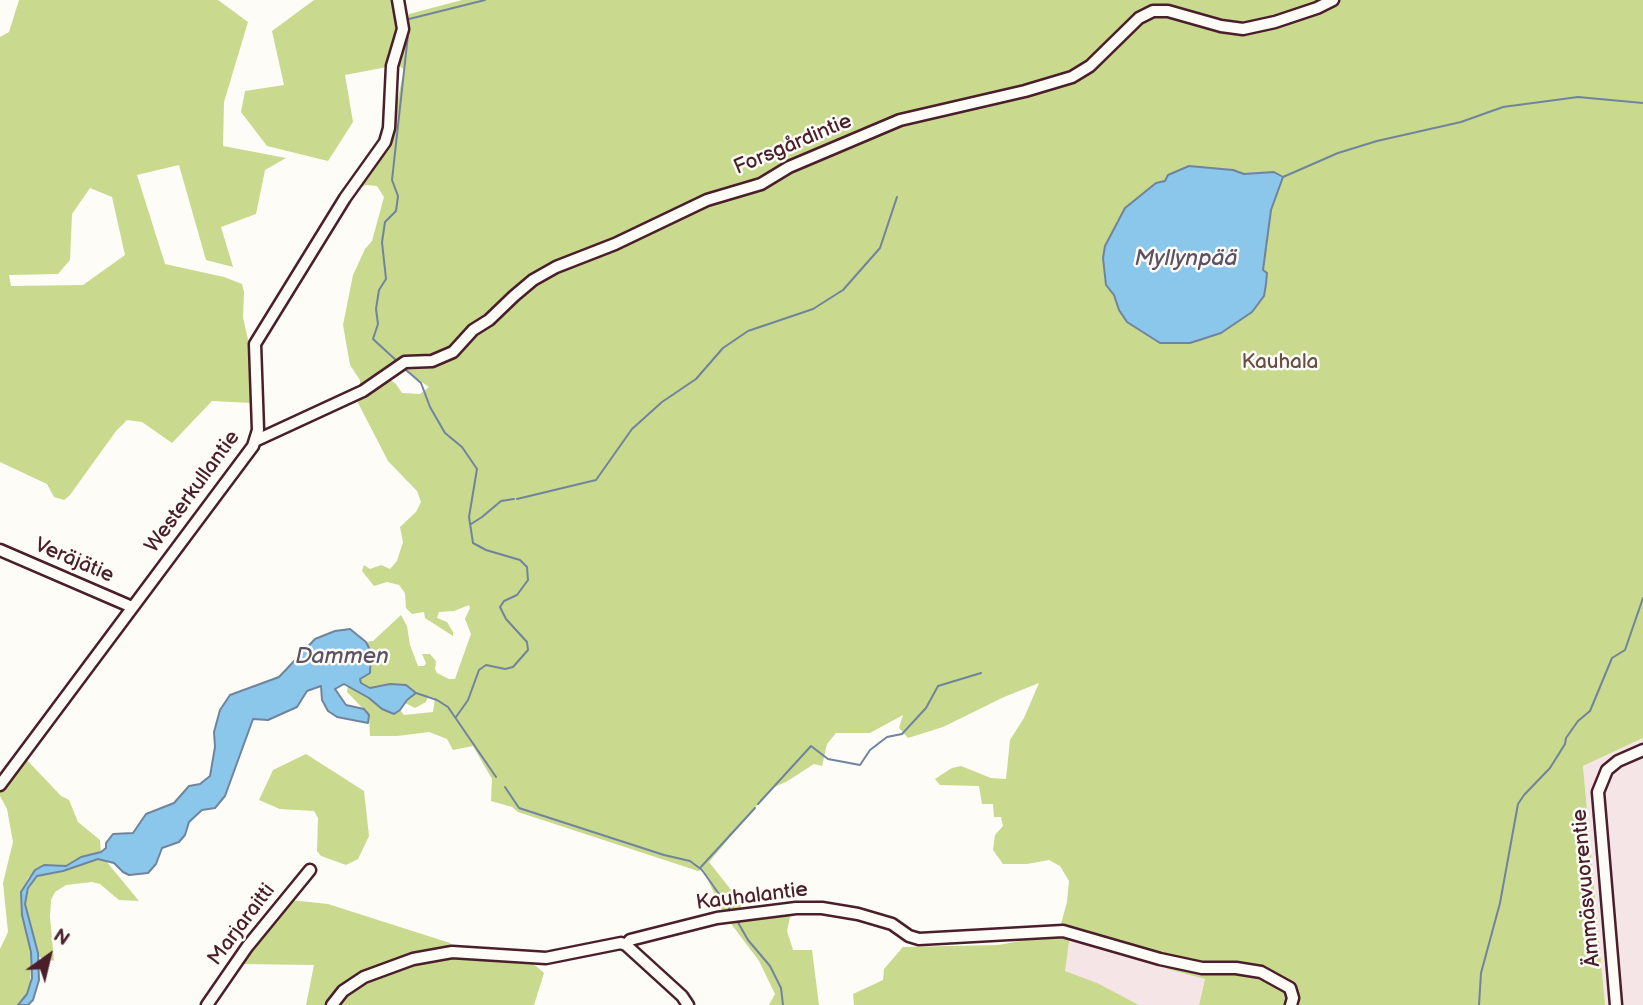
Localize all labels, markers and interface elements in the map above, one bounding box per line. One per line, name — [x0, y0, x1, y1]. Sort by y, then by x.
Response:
street label: Forsgårdintie — [730, 109, 856, 181]
water label: Myllynpää — [1134, 245, 1238, 273]
park label: Kauhala — [1242, 350, 1318, 376]
street label: Westerkullantie — [140, 426, 246, 558]
street label: Veräjätie — [31, 533, 117, 589]
water label: Dammen — [295, 643, 389, 671]
street label: Ämmäsvuorentie — [1568, 808, 1606, 968]
street label: Kauhalantie — [695, 878, 809, 916]
street label: Marjaraitti — [203, 879, 281, 971]
north arrow — [14, 921, 84, 991]
text: N — [49, 925, 73, 952]

